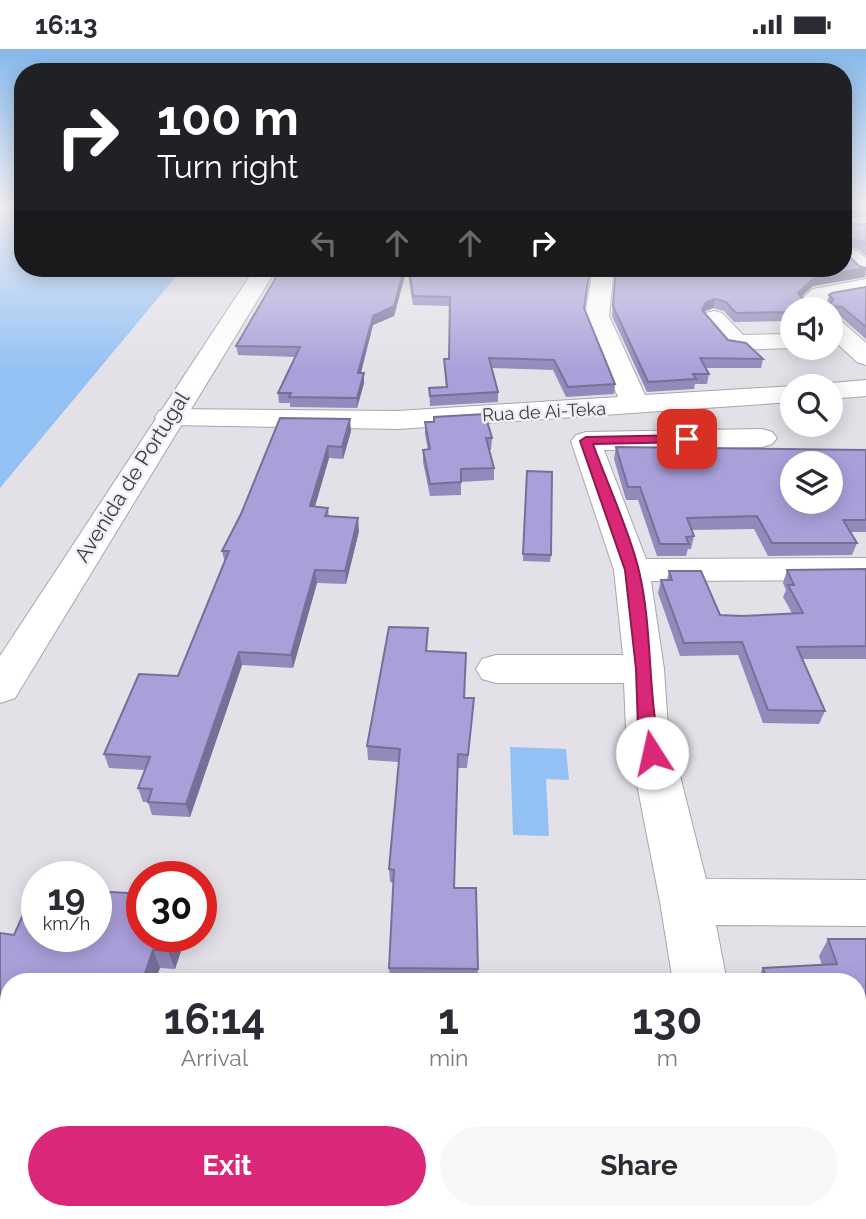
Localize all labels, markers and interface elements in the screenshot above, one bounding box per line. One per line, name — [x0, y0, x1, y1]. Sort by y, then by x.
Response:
text: 16:13 — [35, 10, 97, 40]
text: 100 m — [157, 89, 299, 146]
icon: right — [42, 91, 133, 182]
text: Turn right — [157, 148, 298, 185]
icon: left — [305, 224, 343, 262]
icon: ahead — [378, 224, 416, 262]
icon: ahead — [451, 224, 489, 262]
icon: right — [524, 224, 562, 262]
map controls — [780, 297, 843, 514]
button: sound — [780, 297, 843, 360]
button: search — [780, 374, 843, 437]
street label: Avenida de Portugal — [69, 387, 194, 567]
street label: Rua de Ai-Teka — [482, 398, 606, 425]
pin — [657, 409, 717, 469]
icon: arrive — [668, 420, 706, 458]
button: layers — [780, 451, 843, 514]
position arrow — [615, 716, 689, 790]
speed limit sign: 30 — [126, 861, 217, 952]
text: 19 — [48, 877, 85, 918]
text: km/h — [43, 913, 90, 934]
text: 16:14 — [164, 995, 265, 1044]
text: 1 — [438, 995, 459, 1044]
text: 130 — [632, 995, 702, 1044]
text: Arrival — [181, 1044, 248, 1071]
text: min — [429, 1044, 468, 1071]
text: m — [657, 1044, 678, 1071]
button: Exit — [28, 1126, 426, 1206]
button: Share — [440, 1126, 838, 1206]

